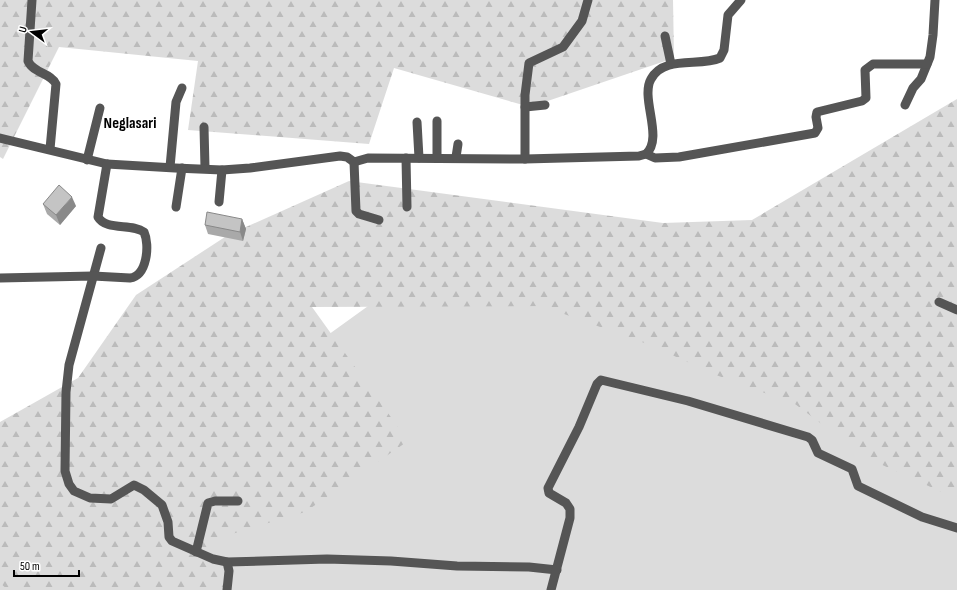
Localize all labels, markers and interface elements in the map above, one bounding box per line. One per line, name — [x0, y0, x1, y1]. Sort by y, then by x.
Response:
north arrow — [12, 12, 52, 52]
text: U — [16, 25, 30, 34]
district label: Neglasari — [104, 114, 156, 133]
scale bar — [14, 552, 79, 578]
text: 50 m — [20, 559, 40, 574]

